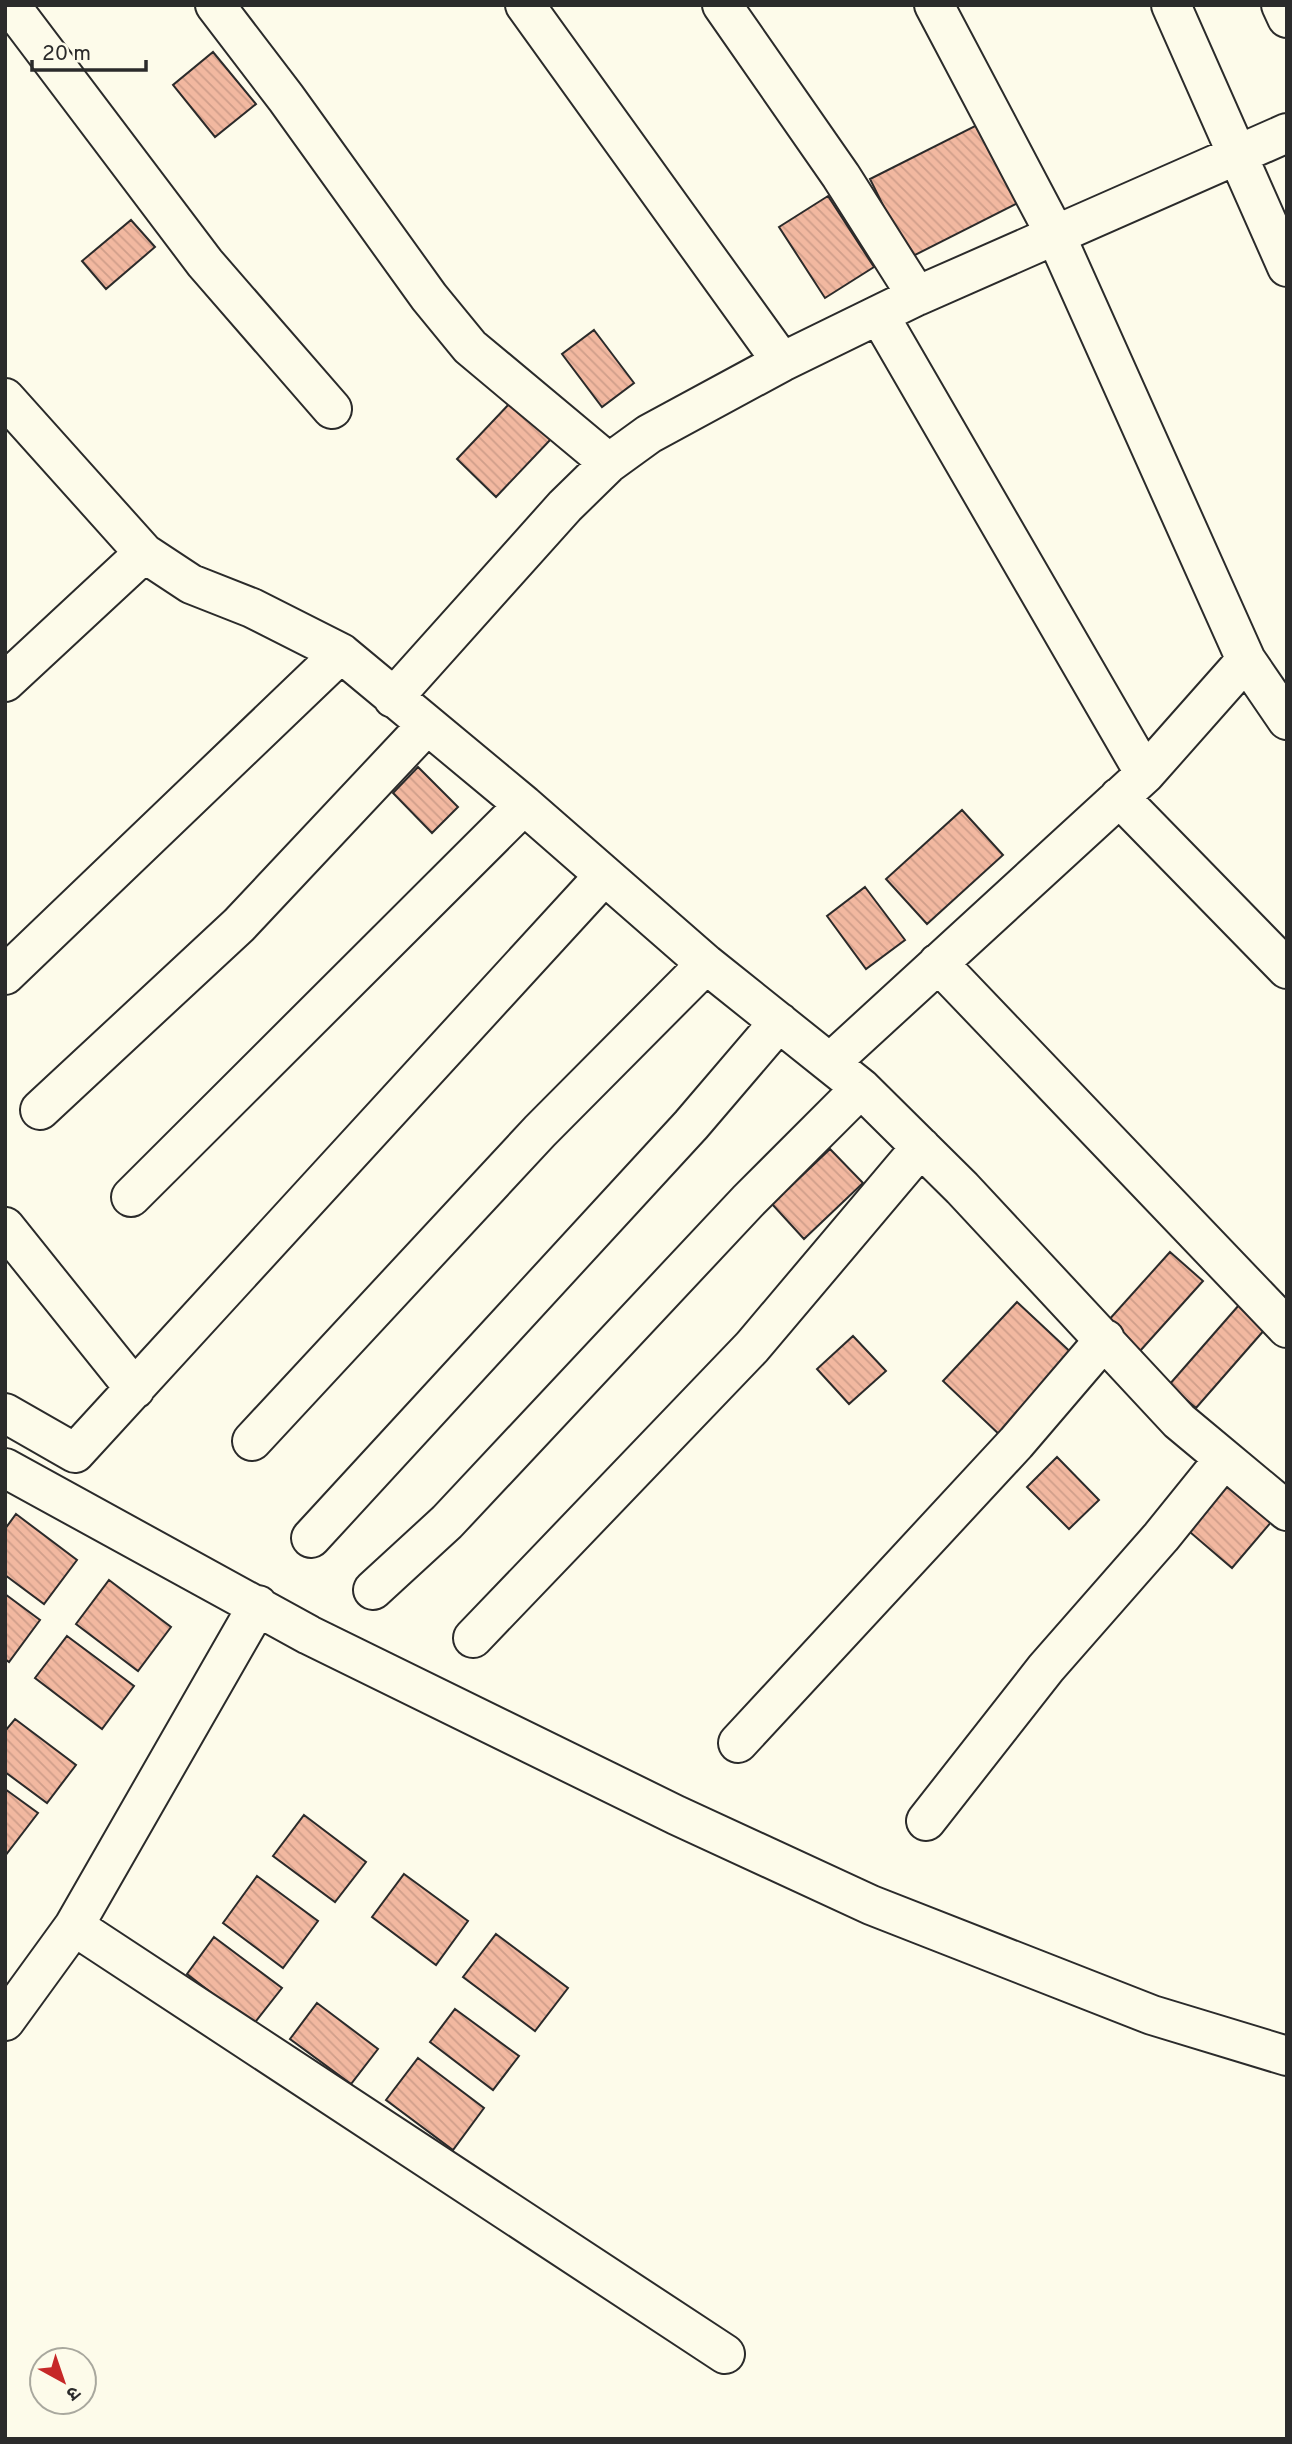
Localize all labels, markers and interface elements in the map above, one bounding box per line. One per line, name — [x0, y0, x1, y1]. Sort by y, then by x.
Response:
scale bar — [32, 28, 145, 72]
text: 20 m — [42, 41, 91, 68]
north arrow — [28, 2346, 98, 2416]
text: उ — [60, 2380, 85, 2406]

